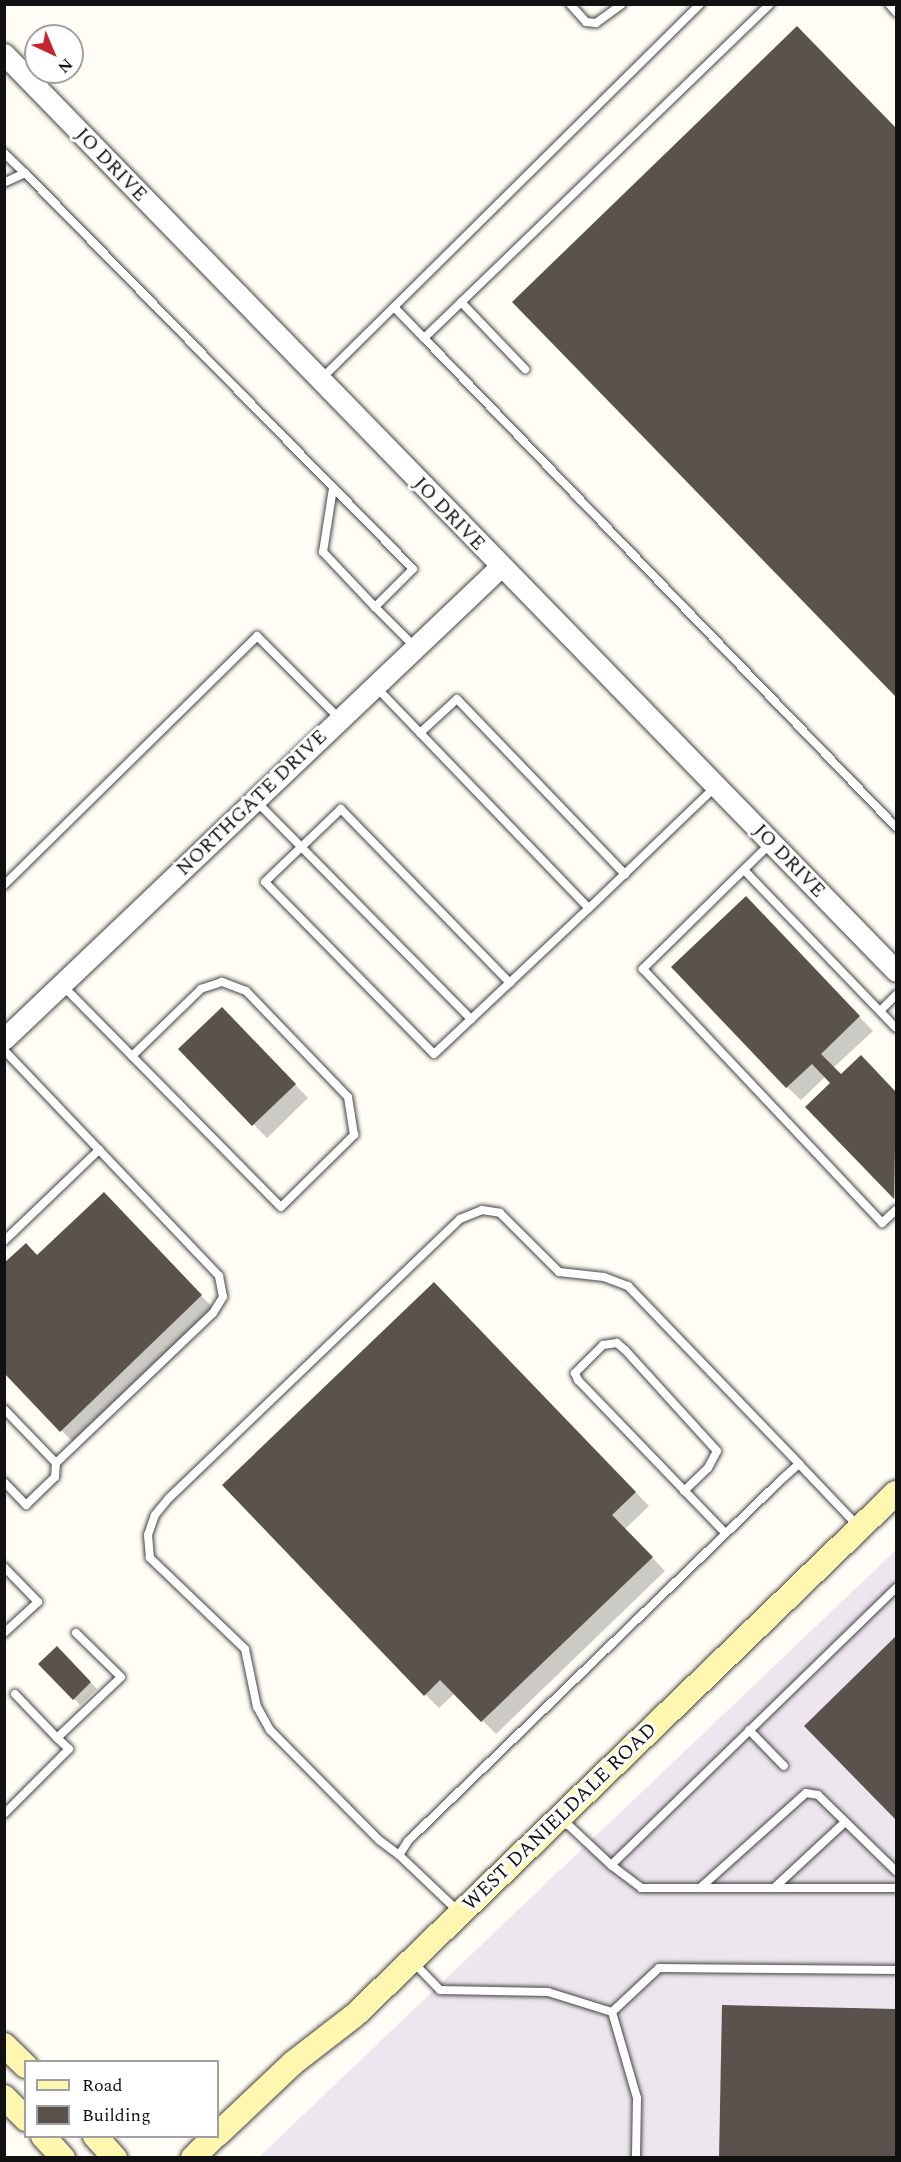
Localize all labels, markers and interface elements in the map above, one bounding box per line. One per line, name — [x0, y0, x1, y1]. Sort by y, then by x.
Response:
north arrow — [24, 24, 84, 84]
text: N — [52, 52, 78, 79]
street label: JO DRIVE — [70, 123, 152, 207]
street label: JO DRIVE — [408, 472, 490, 556]
street label: NORTHGATE DRIVE — [172, 725, 332, 881]
street label: JO DRIVE — [748, 819, 830, 903]
street label: WEST DANIELDALE ROAD — [458, 1718, 662, 1916]
legend — [24, 2060, 219, 2138]
text: Road — [82, 2072, 123, 2099]
text: Building — [82, 2102, 151, 2129]

